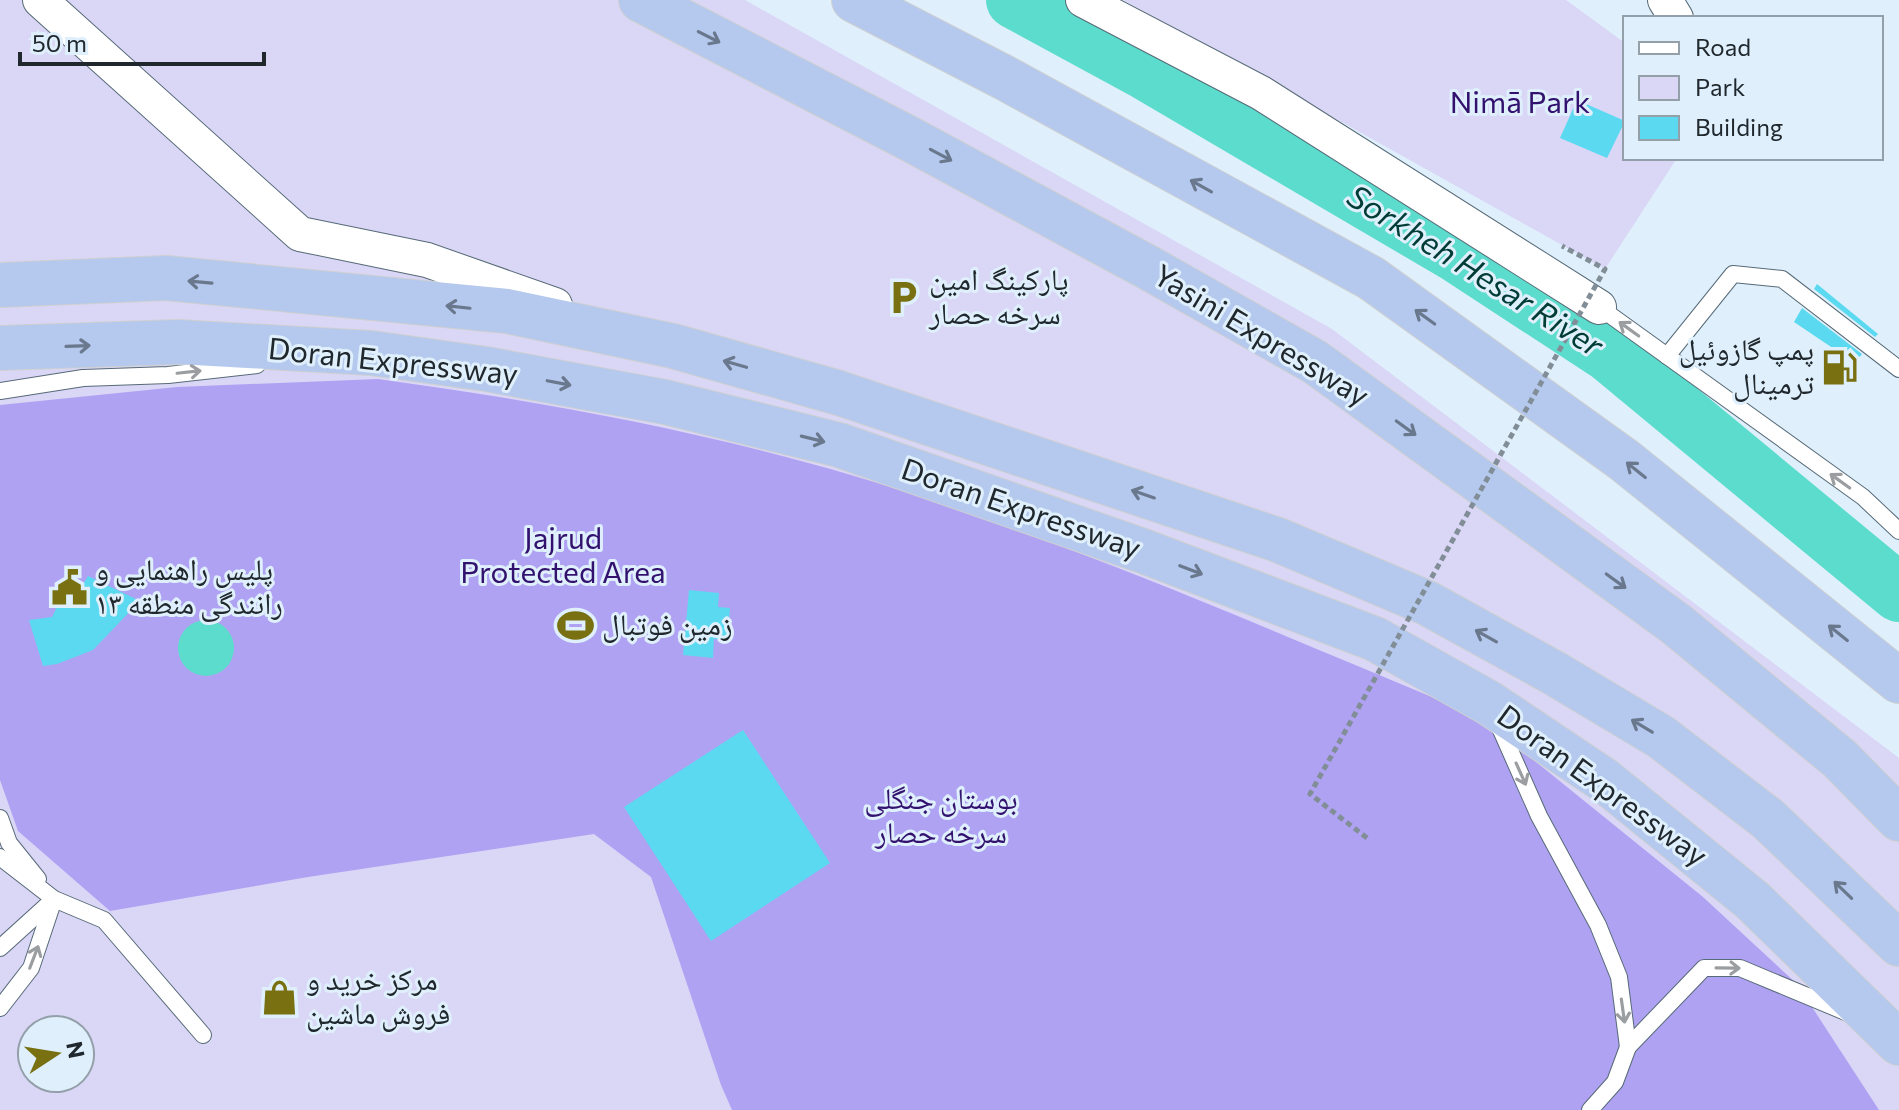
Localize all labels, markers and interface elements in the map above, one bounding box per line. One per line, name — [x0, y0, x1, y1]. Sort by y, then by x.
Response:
scale bar — [20, 16, 264, 66]
legend — [1623, 16, 1883, 160]
text: 50 m — [32, 28, 87, 57]
one-way arrow — [697, 29, 721, 45]
text: Road — [1695, 32, 1751, 61]
text: Park — [1695, 72, 1745, 101]
park label: Nimā Park — [1450, 82, 1590, 119]
text: Building — [1695, 112, 1783, 141]
one-way arrow — [929, 148, 952, 164]
water label: Sorkheh Hesar River — [1341, 174, 1612, 365]
one-way arrow — [1190, 177, 1214, 193]
street label: Yasini Expressway — [1148, 255, 1377, 413]
place label: پارکینگ امین سرخه حصار — [928, 259, 1069, 330]
one-way arrow — [187, 274, 214, 289]
parking icon: پارکینگ امین سرخه حصار — [884, 278, 922, 316]
one-way arrow — [445, 299, 472, 314]
one-way arrow — [1415, 309, 1436, 326]
one-way arrow — [1618, 321, 1640, 337]
street label: Doran Expressway — [267, 328, 520, 391]
place label: پمپ گازوئیل ترمینال — [1679, 329, 1814, 402]
one-way arrow — [64, 338, 91, 353]
fuel station icon: پمپ گازوئیل ترمینال — [1821, 348, 1859, 386]
one-way arrow — [723, 355, 749, 370]
one-way arrow — [175, 365, 202, 380]
one-way arrow — [546, 376, 571, 391]
one-way arrow — [1395, 420, 1417, 436]
one-way arrow — [800, 432, 825, 447]
street label: Doran Expressway — [897, 448, 1146, 565]
one-way arrow — [1625, 461, 1646, 479]
one-way arrow — [1829, 473, 1851, 489]
one-way arrow — [1130, 485, 1155, 500]
park label: Jajrud Protected Area — [460, 518, 666, 589]
place label: پلیس راهنمایی و رانندگی منطقه ۱۳ — [95, 549, 283, 622]
one-way arrow — [1178, 564, 1203, 578]
public building icon: پلیس راهنمایی و رانندگی منطقه ۱۳ — [50, 568, 88, 606]
one-way arrow — [1605, 573, 1627, 589]
place label: زمین فوتبال — [602, 604, 733, 643]
sports icon: زمین فوتبال — [557, 606, 595, 644]
one-way arrow — [1828, 624, 1849, 641]
one-way arrow — [1474, 627, 1498, 643]
street label: Doran Expressway — [1491, 695, 1716, 873]
one-way arrow — [1631, 717, 1654, 733]
one-way arrow — [1514, 762, 1529, 786]
park label: بوستان جنگلی سرخه حصار — [864, 778, 1018, 849]
one-way arrow — [1833, 881, 1853, 900]
one-way arrow — [28, 945, 42, 970]
place label: مرکز خرید و فروش ماشین — [306, 959, 450, 1032]
one-way arrow — [1714, 960, 1741, 976]
shop icon: مرکز خرید و فروش ماشین — [261, 978, 299, 1016]
one-way arrow — [1616, 998, 1631, 1023]
north arrow — [16, 1014, 96, 1094]
text: N — [61, 1039, 91, 1061]

